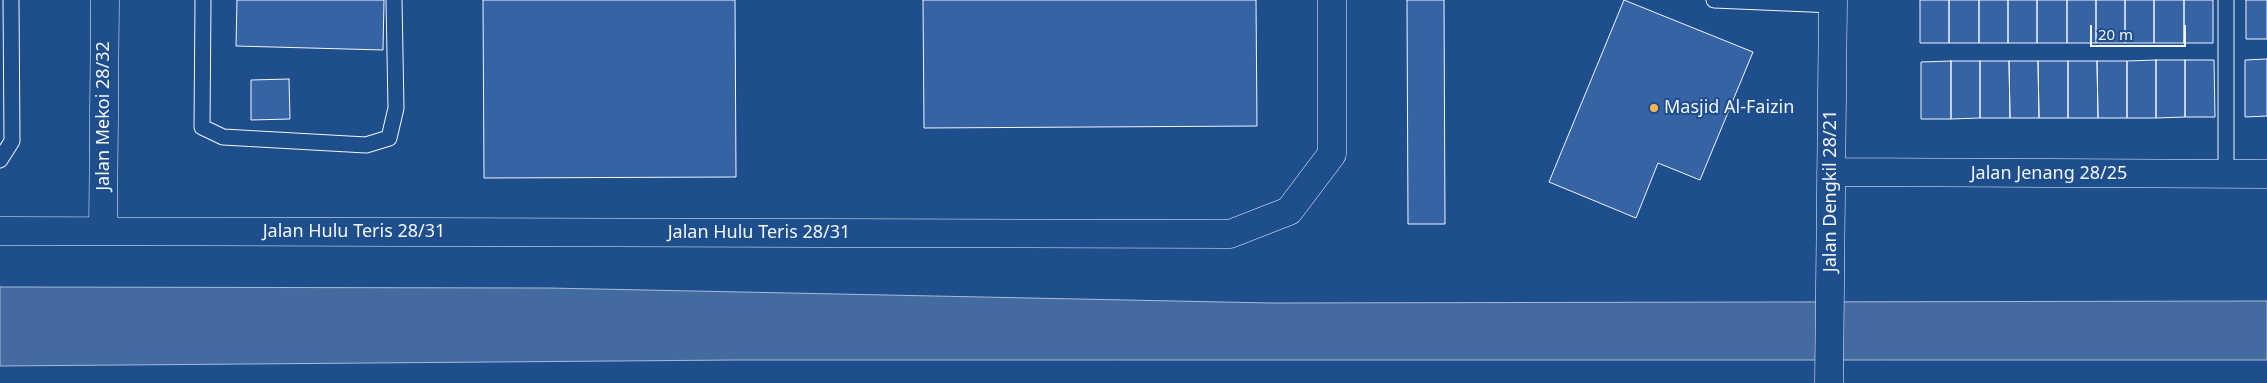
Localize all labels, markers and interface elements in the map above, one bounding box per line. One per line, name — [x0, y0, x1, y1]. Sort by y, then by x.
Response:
scale bar — [2092, 15, 2188, 47]
text: 20 m — [2098, 24, 2133, 44]
street label: Jalan Mekoi 28/32 — [93, 41, 115, 191]
place label: Masjid Al-Faizin — [1664, 97, 1794, 119]
marker: Masjid Al-Faizin — [1648, 102, 1660, 114]
street label: Jalan Dengkil 28/21 — [1820, 110, 1842, 272]
street label: Jalan Jenang 28/25 — [1971, 163, 2127, 185]
street label: Jalan Hulu Teris 28/31 — [263, 221, 445, 243]
street label: Jalan Hulu Teris 28/31 — [668, 222, 850, 244]

